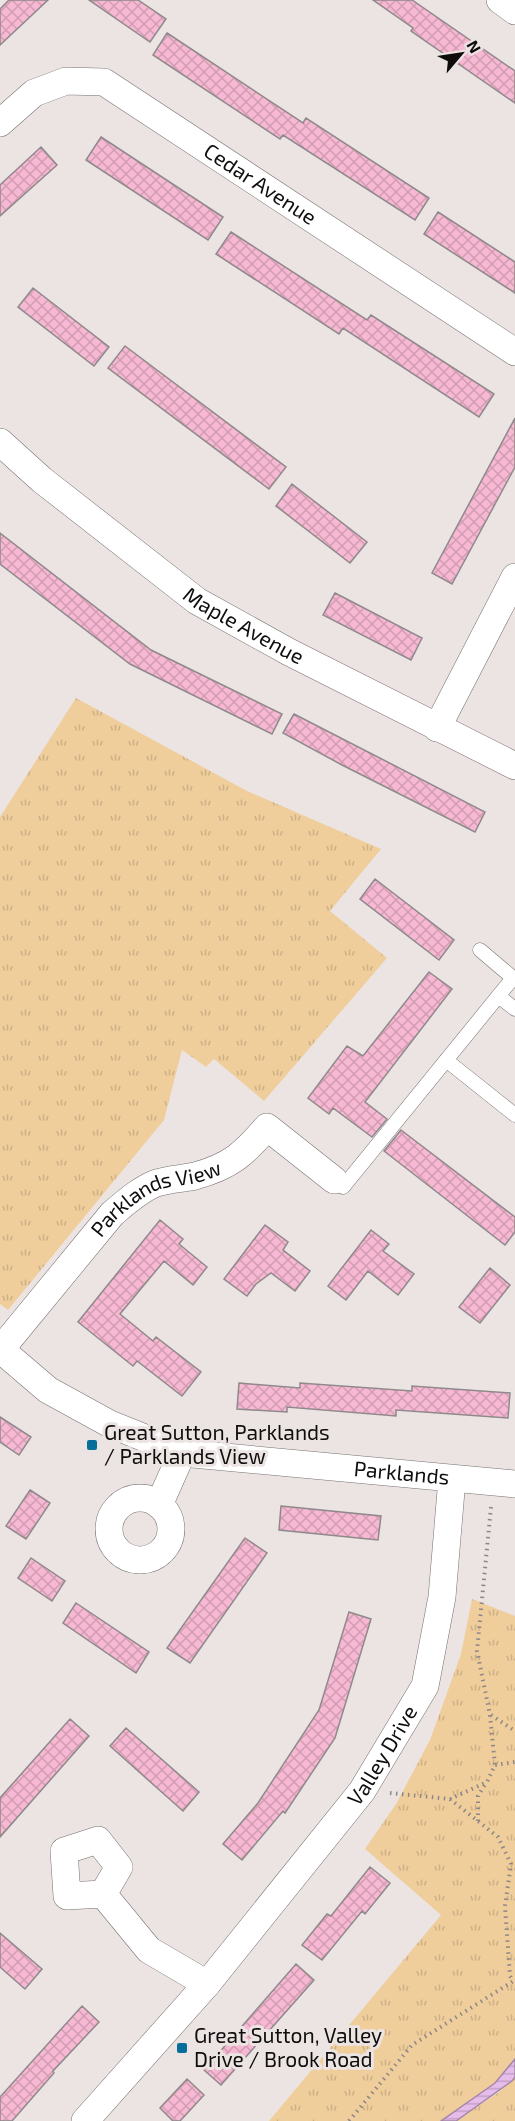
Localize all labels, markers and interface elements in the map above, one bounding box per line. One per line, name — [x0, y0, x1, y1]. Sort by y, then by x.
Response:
north arrow — [431, 24, 491, 84]
text: N — [463, 37, 486, 56]
street label: Cedar Avenue — [200, 137, 322, 229]
street label: Maple Avenue — [179, 581, 308, 668]
street label: Parklands View — [85, 1154, 224, 1241]
place label: Great Sutton, Parklands / Parklands View — [104, 1419, 330, 1468]
marker: Great Sutton, Parklands / Parklands View — [85, 1438, 99, 1452]
street label: Parklands — [353, 1455, 451, 1489]
street label: Valley Drive — [341, 1700, 422, 1810]
place label: Great Sutton, Valley Drive / Brook Road — [194, 2022, 382, 2071]
marker: Great Sutton, Valley Drive / Brook Road — [175, 2041, 189, 2055]

